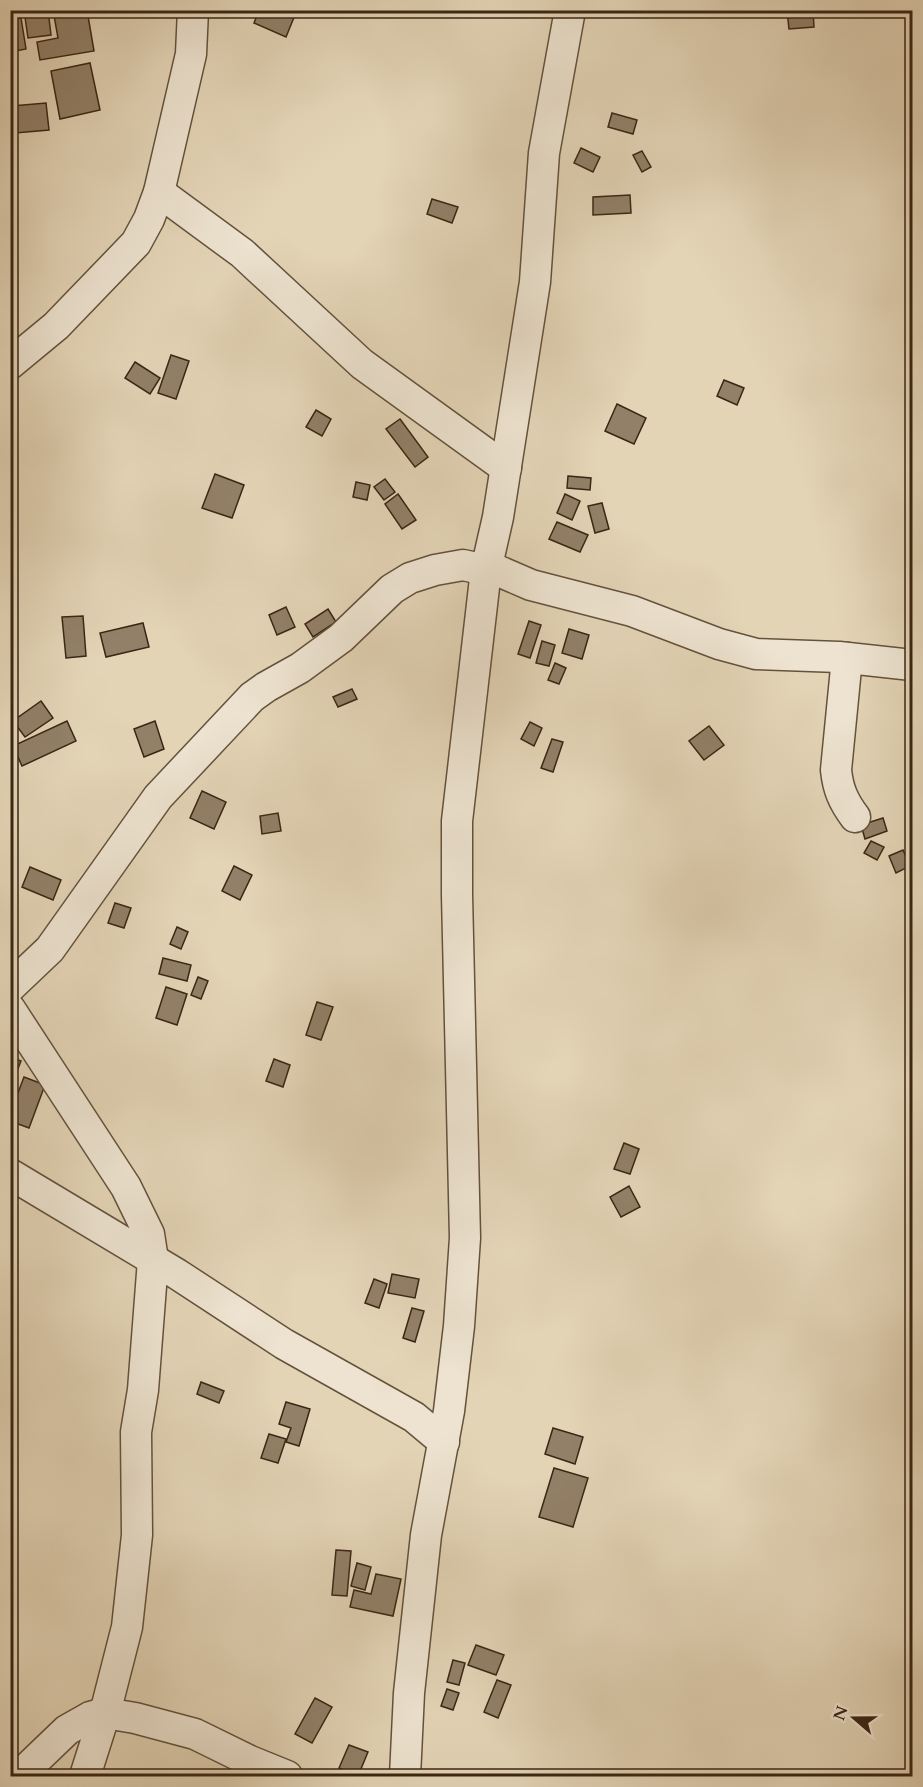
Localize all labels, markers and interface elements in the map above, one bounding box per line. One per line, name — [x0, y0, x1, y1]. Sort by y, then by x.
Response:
north arrow — [824, 1688, 884, 1748]
text: N — [828, 1703, 854, 1724]

